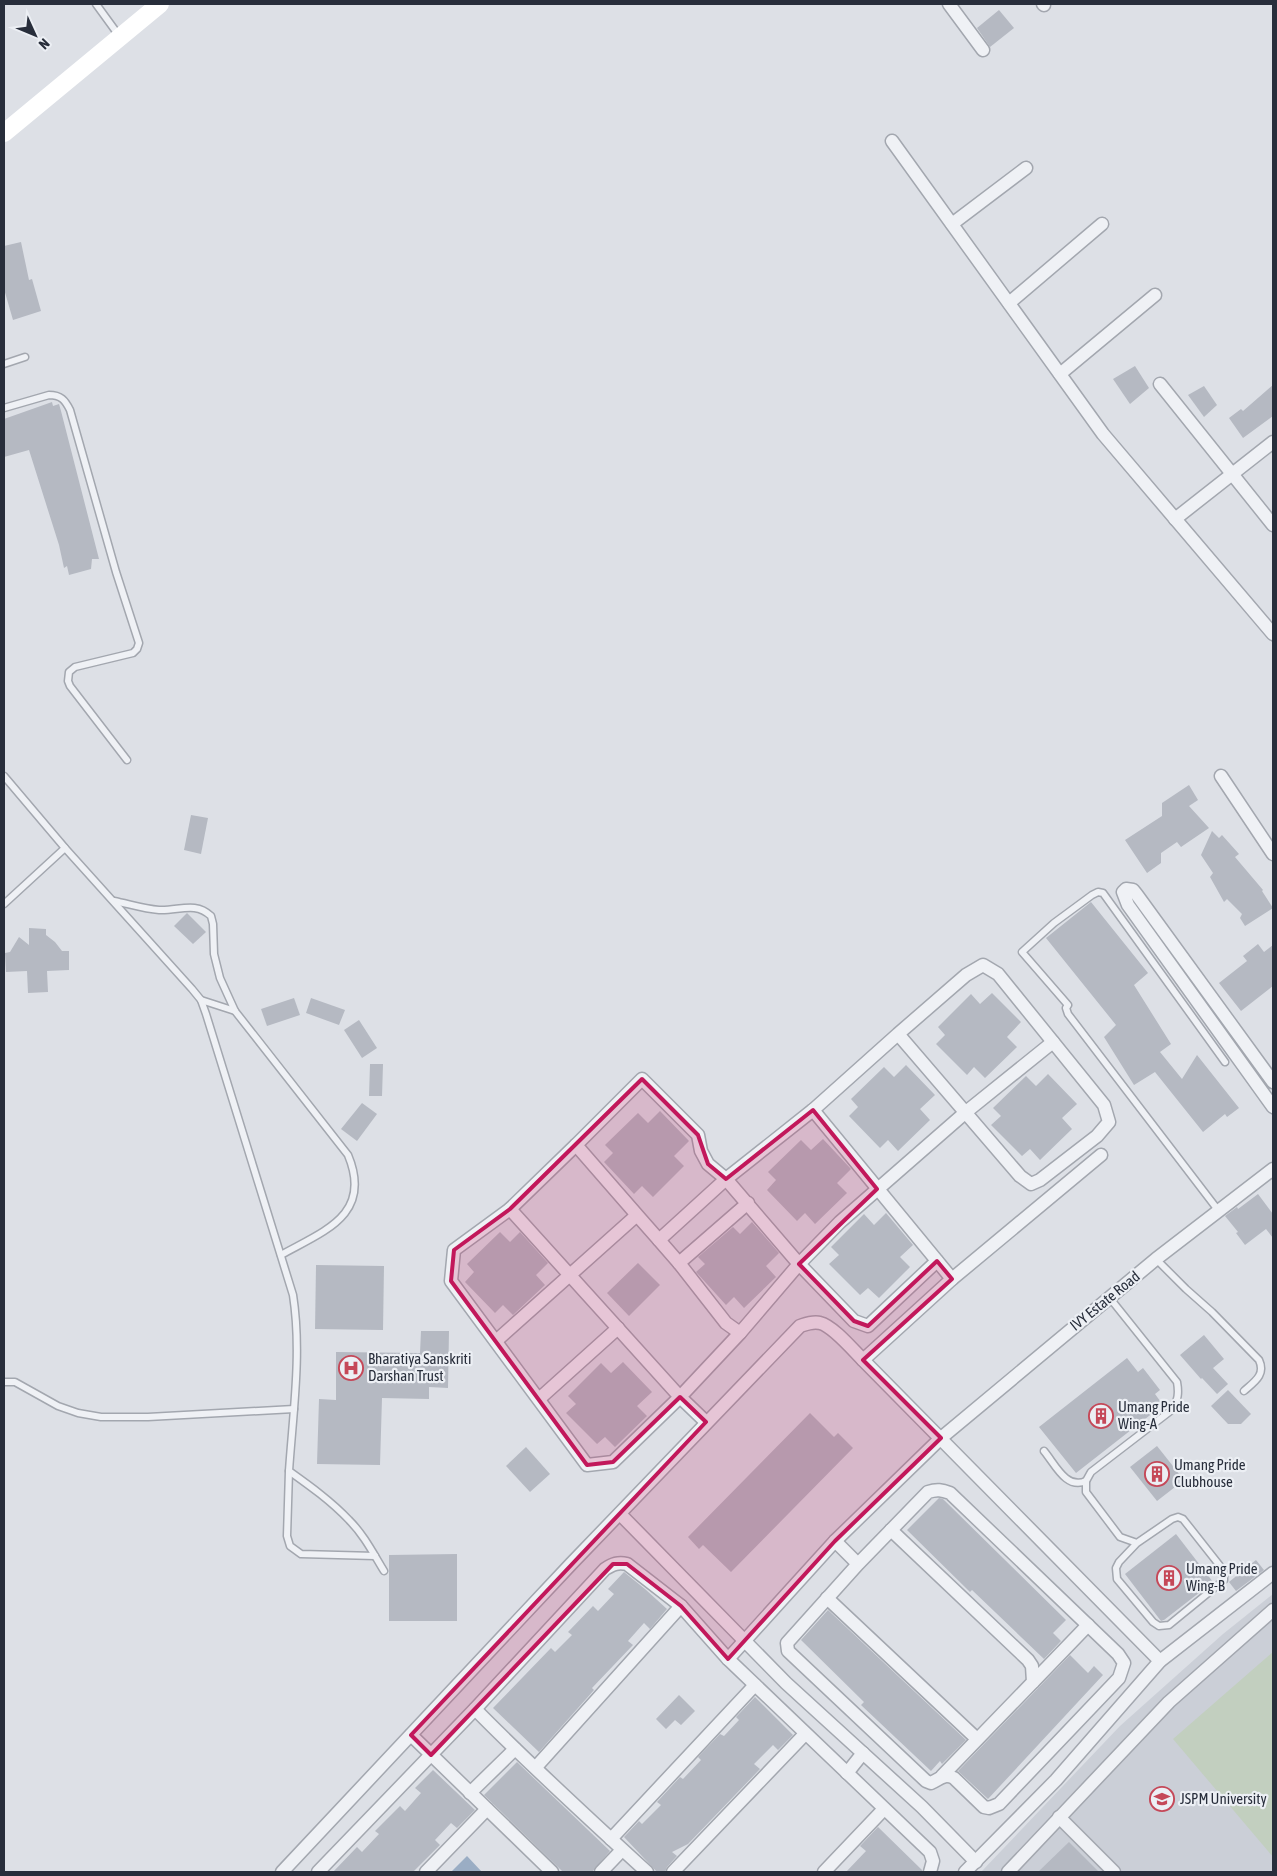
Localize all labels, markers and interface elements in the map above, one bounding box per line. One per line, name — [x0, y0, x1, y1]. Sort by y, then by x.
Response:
north arrow — [10, 10, 60, 60]
text: N — [36, 36, 53, 53]
street label: IVY Estate Road — [1066, 1267, 1143, 1334]
place label: Bharatiya Sanskriti Darshan Trust — [368, 1350, 471, 1384]
hospital icon: Bharatiya Sanskriti Darshan Trust — [338, 1355, 364, 1381]
place label: Umang Pride Wing-A — [1118, 1398, 1190, 1432]
building icon: Umang Pride Wing-A — [1088, 1403, 1114, 1429]
place label: Umang Pride Clubhouse — [1174, 1456, 1246, 1490]
building icon: Umang Pride Clubhouse — [1144, 1461, 1170, 1487]
place label: Umang Pride Wing-B — [1186, 1560, 1258, 1594]
building icon: Umang Pride Wing-B — [1156, 1565, 1182, 1591]
school or university icon: JSPM University — [1149, 1786, 1175, 1812]
place label: JSPM University — [1180, 1790, 1267, 1807]

